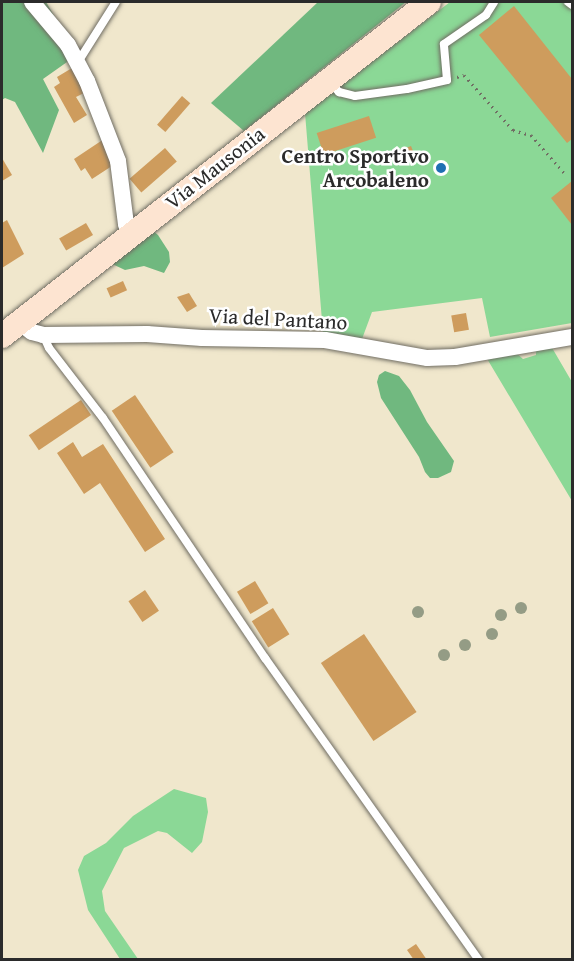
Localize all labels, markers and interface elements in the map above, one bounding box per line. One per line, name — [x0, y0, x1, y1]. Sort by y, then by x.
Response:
street label: Via Mausonia — [160, 121, 270, 215]
place label: Centro Sportivo Arcobaleno — [282, 143, 429, 193]
marker: Centro Sportivo Arcobaleno — [434, 161, 448, 175]
street label: Via del Pantano — [208, 303, 348, 335]

